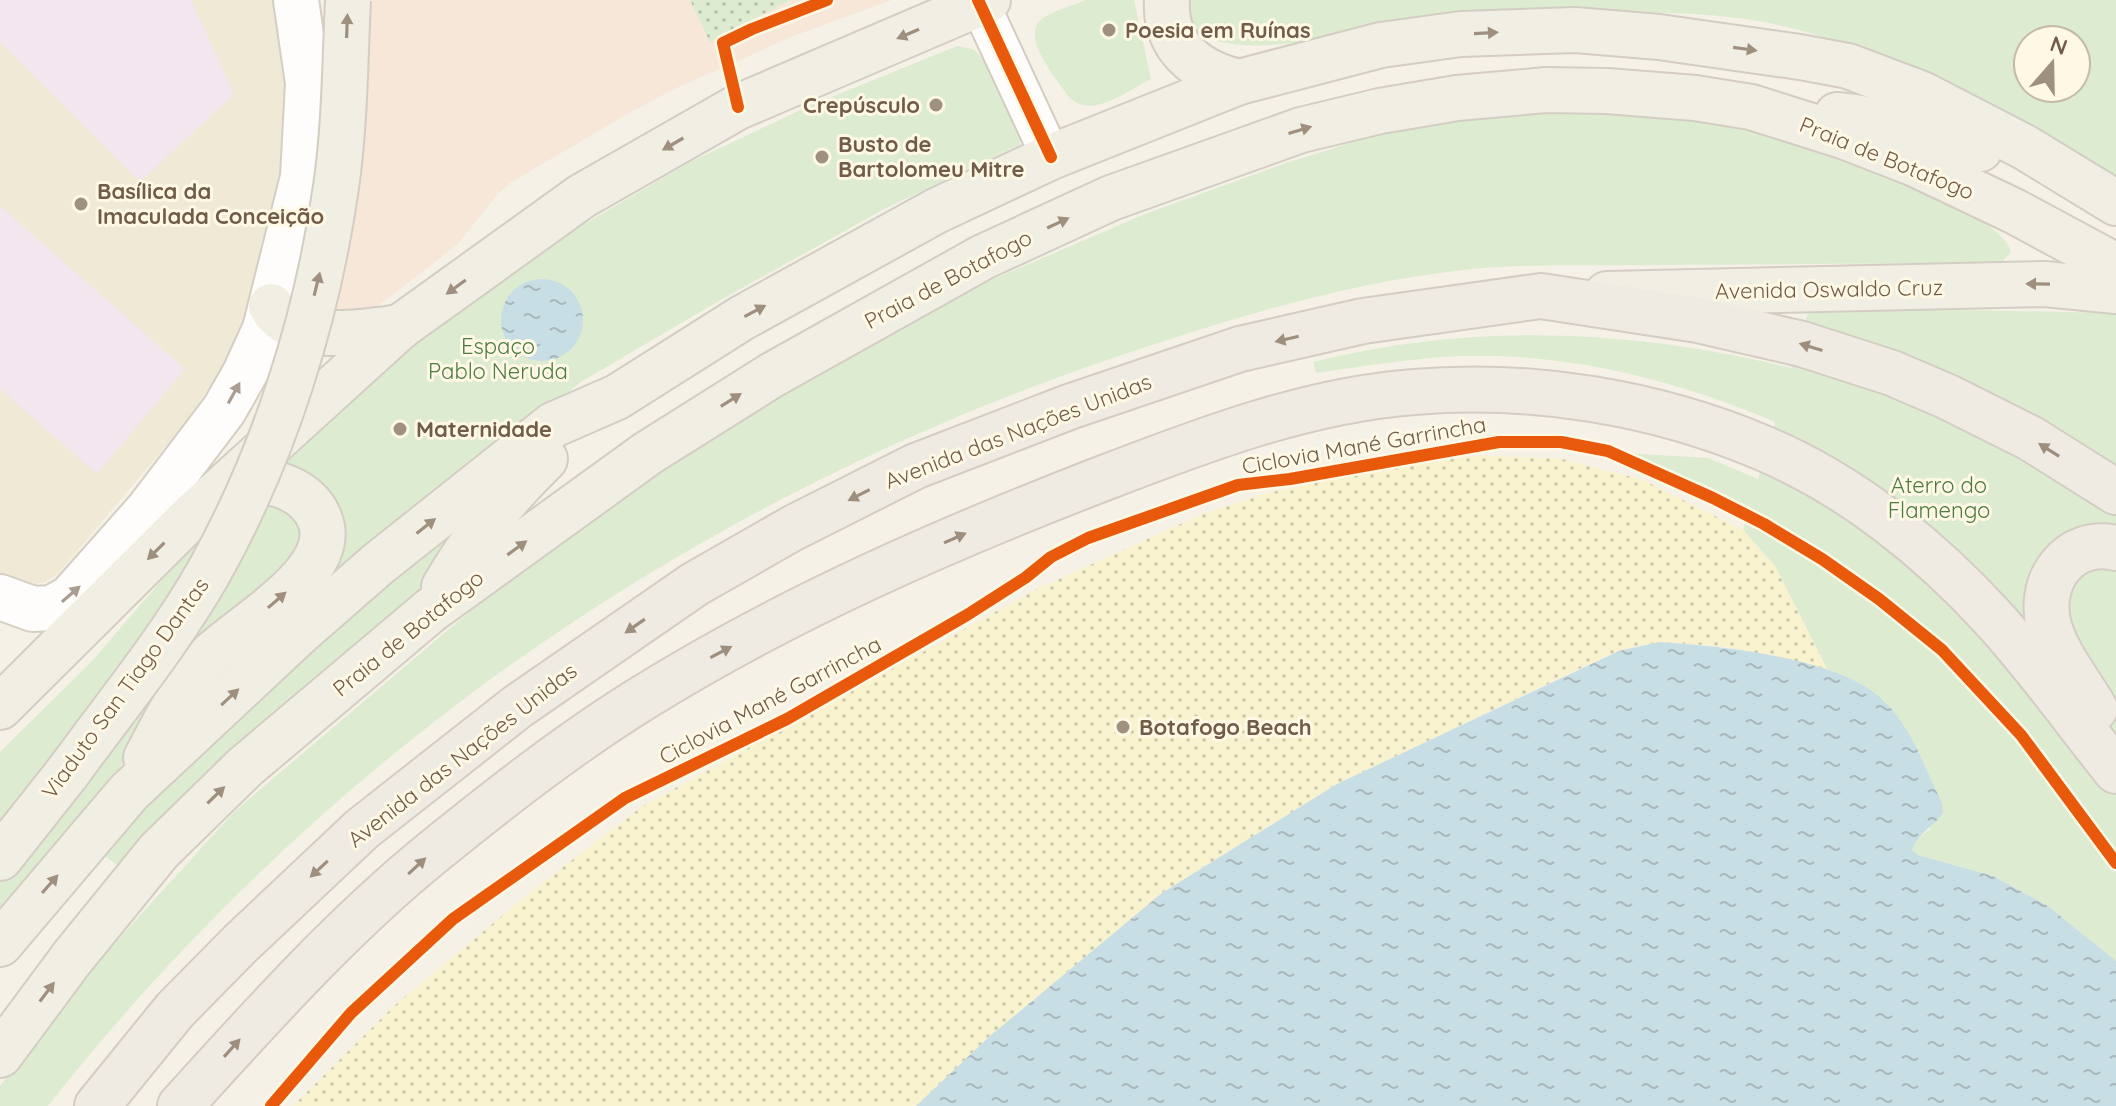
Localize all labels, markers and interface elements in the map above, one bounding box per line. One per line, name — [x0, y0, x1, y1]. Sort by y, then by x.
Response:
one-way arrow — [340, 13, 353, 38]
place label: Poesia em Ruínas — [1125, 16, 1310, 44]
marker: Poesia em Ruínas — [1100, 21, 1118, 39]
north arrow — [2012, 24, 2092, 104]
one-way arrow — [1474, 26, 1499, 39]
one-way arrow — [896, 27, 920, 40]
text: N — [2046, 29, 2071, 61]
one-way arrow — [1733, 43, 1758, 56]
place label: Crepúsculo — [803, 91, 920, 119]
marker: Crepúsculo — [927, 96, 945, 114]
street label: Praia de Botafogo — [1796, 110, 1978, 206]
one-way arrow — [1289, 123, 1313, 136]
place label: Busto de Bartolomeu Mitre — [838, 130, 1024, 183]
one-way arrow — [662, 137, 684, 151]
marker: Busto de Bartolomeu Mitre — [813, 148, 831, 166]
place label: Basílica da Imaculada Conceição — [97, 177, 324, 230]
marker: Basílica da Imaculada Conceição — [72, 195, 90, 213]
one-way arrow — [1046, 216, 1069, 230]
street label: Praia de Botafogo — [859, 223, 1037, 335]
one-way arrow — [312, 271, 324, 296]
street label: Avenida Oswaldo Cruz — [1715, 273, 1943, 305]
one-way arrow — [2025, 278, 2050, 290]
one-way arrow — [445, 279, 467, 295]
one-way arrow — [744, 305, 766, 319]
park label: Espaço Pablo Neruda — [428, 332, 568, 385]
one-way arrow — [1274, 333, 1299, 346]
one-way arrow — [1799, 340, 1823, 353]
street label: Avenida das Nações Unidas — [881, 367, 1155, 495]
one-way arrow — [227, 381, 241, 404]
one-way arrow — [720, 394, 742, 408]
street label: Ciclovia Mané Garrincha — [1240, 410, 1488, 480]
place label: Maternidade — [416, 415, 552, 443]
marker: Maternidade — [391, 420, 409, 438]
one-way arrow — [2038, 443, 2060, 457]
park label: Aterro do Flamengo — [1888, 471, 1990, 524]
one-way arrow — [848, 488, 871, 501]
one-way arrow — [416, 518, 436, 535]
one-way arrow — [943, 531, 967, 545]
one-way arrow — [506, 540, 527, 556]
one-way arrow — [147, 541, 166, 560]
street label: Praia de Botafogo — [327, 564, 489, 702]
street label: Viaduto San Tiago Dantas — [35, 572, 215, 804]
one-way arrow — [61, 585, 81, 603]
one-way arrow — [266, 592, 286, 609]
one-way arrow — [624, 618, 645, 633]
street label: Ciclovia Mané Garrincha — [654, 630, 886, 770]
one-way arrow — [710, 646, 733, 659]
street label: Avenida das Nações Unidas — [342, 657, 582, 853]
one-way arrow — [221, 689, 240, 707]
place label: Botafogo Beach — [1139, 713, 1312, 741]
marker: Botafogo Beach — [1114, 718, 1132, 736]
one-way arrow — [206, 786, 225, 805]
one-way arrow — [408, 857, 427, 875]
one-way arrow — [309, 860, 328, 878]
one-way arrow — [41, 874, 58, 894]
one-way arrow — [38, 982, 54, 1002]
one-way arrow — [223, 1039, 241, 1058]

